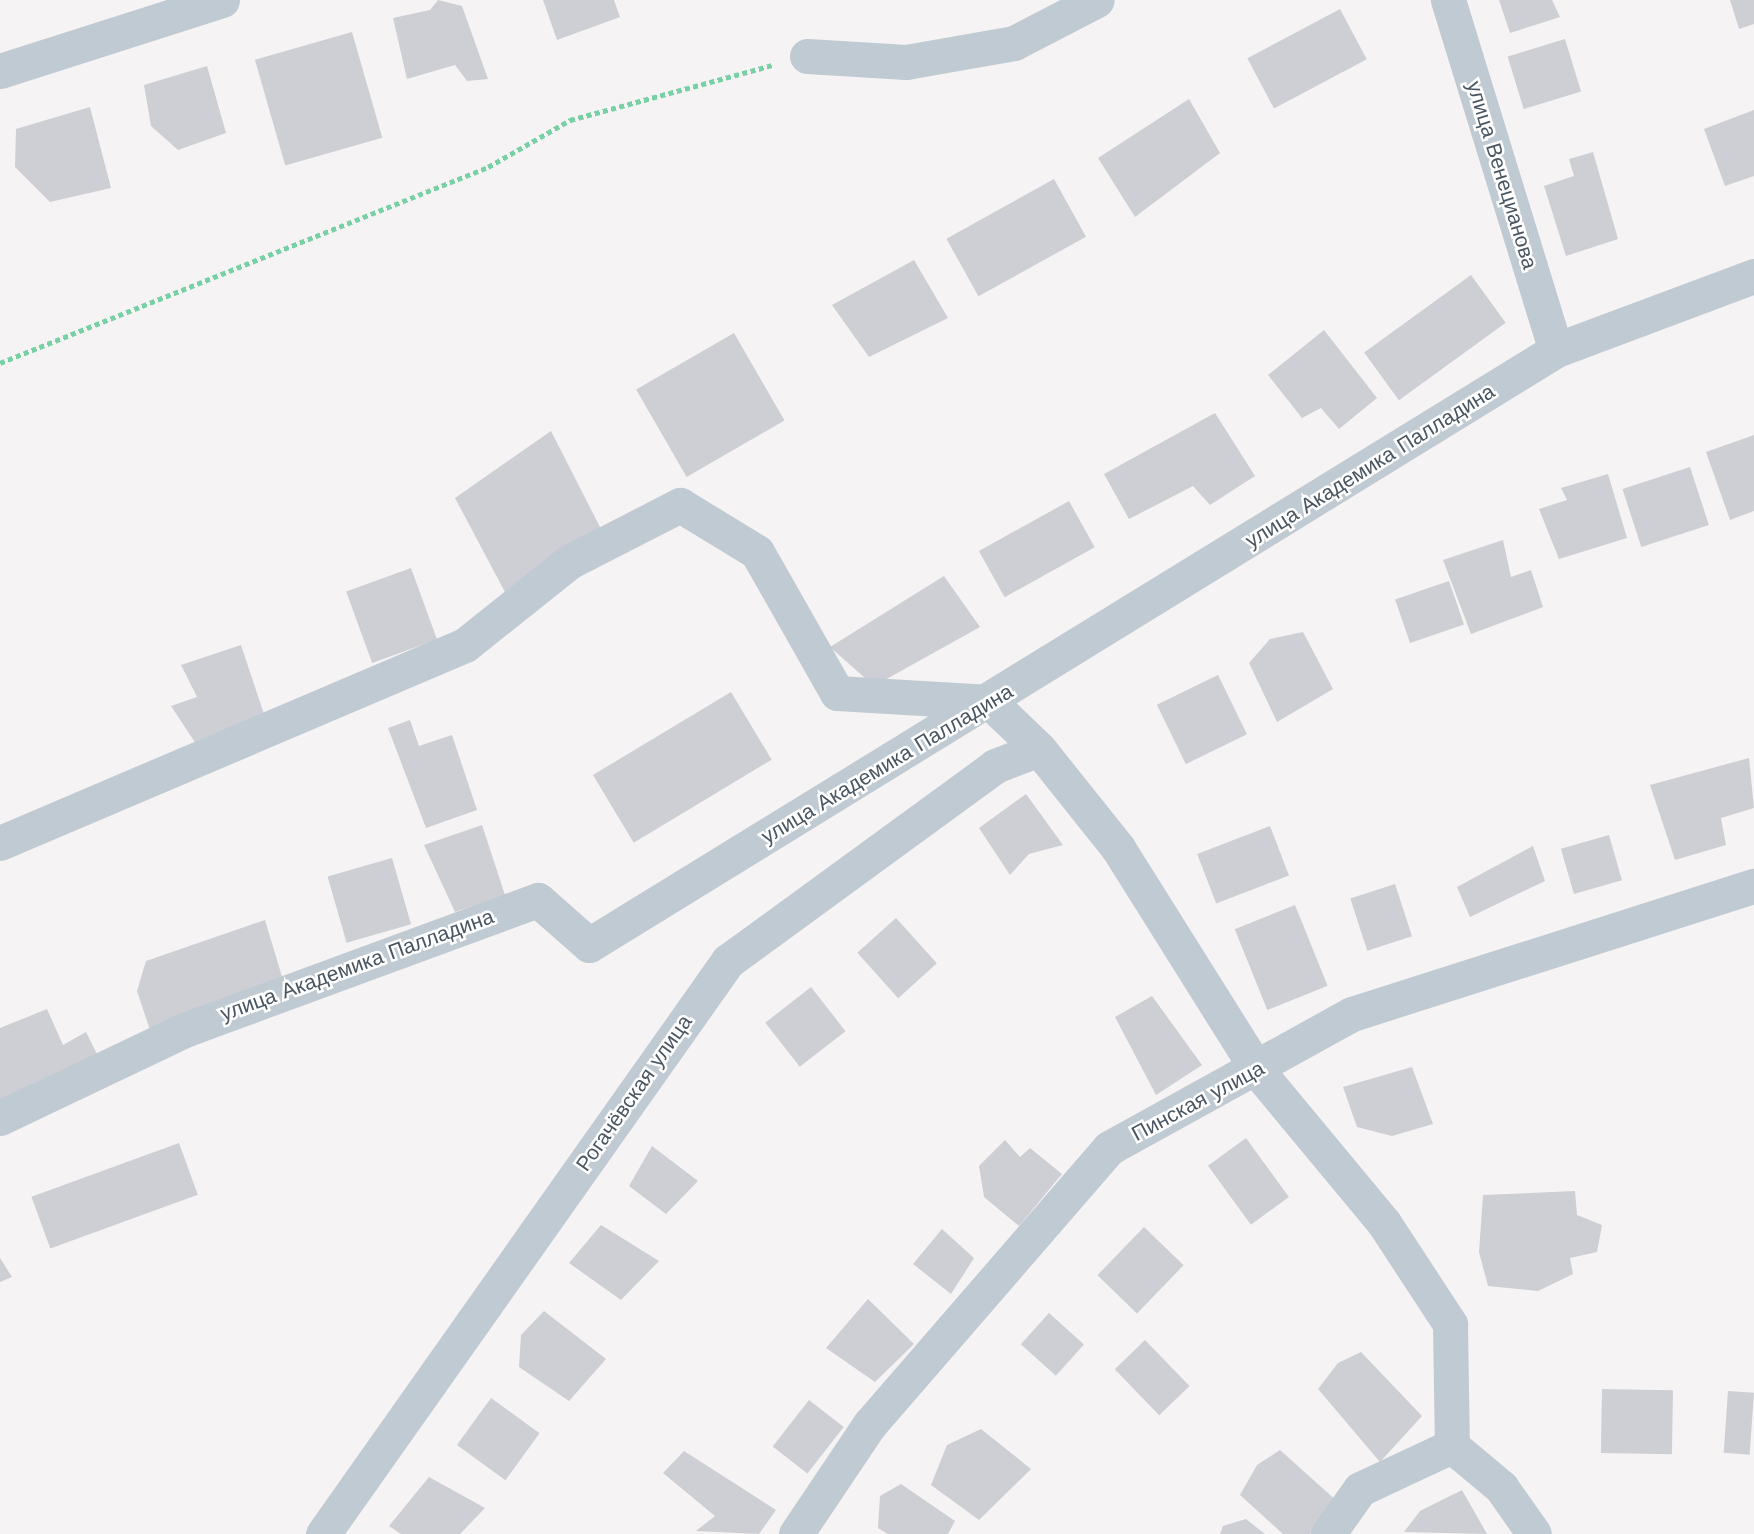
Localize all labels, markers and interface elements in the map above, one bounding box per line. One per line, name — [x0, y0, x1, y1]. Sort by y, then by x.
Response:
street label: улица Венецианова — [1461, 78, 1543, 272]
street label: улица Академика Палладина — [1241, 379, 1499, 553]
street label: улица Академика Палладина — [757, 679, 1017, 849]
street label: улица Академика Палладина — [217, 904, 497, 1026]
street label: Рогачёвская улица — [571, 1010, 697, 1176]
street label: Пинская улица — [1127, 1055, 1269, 1147]

